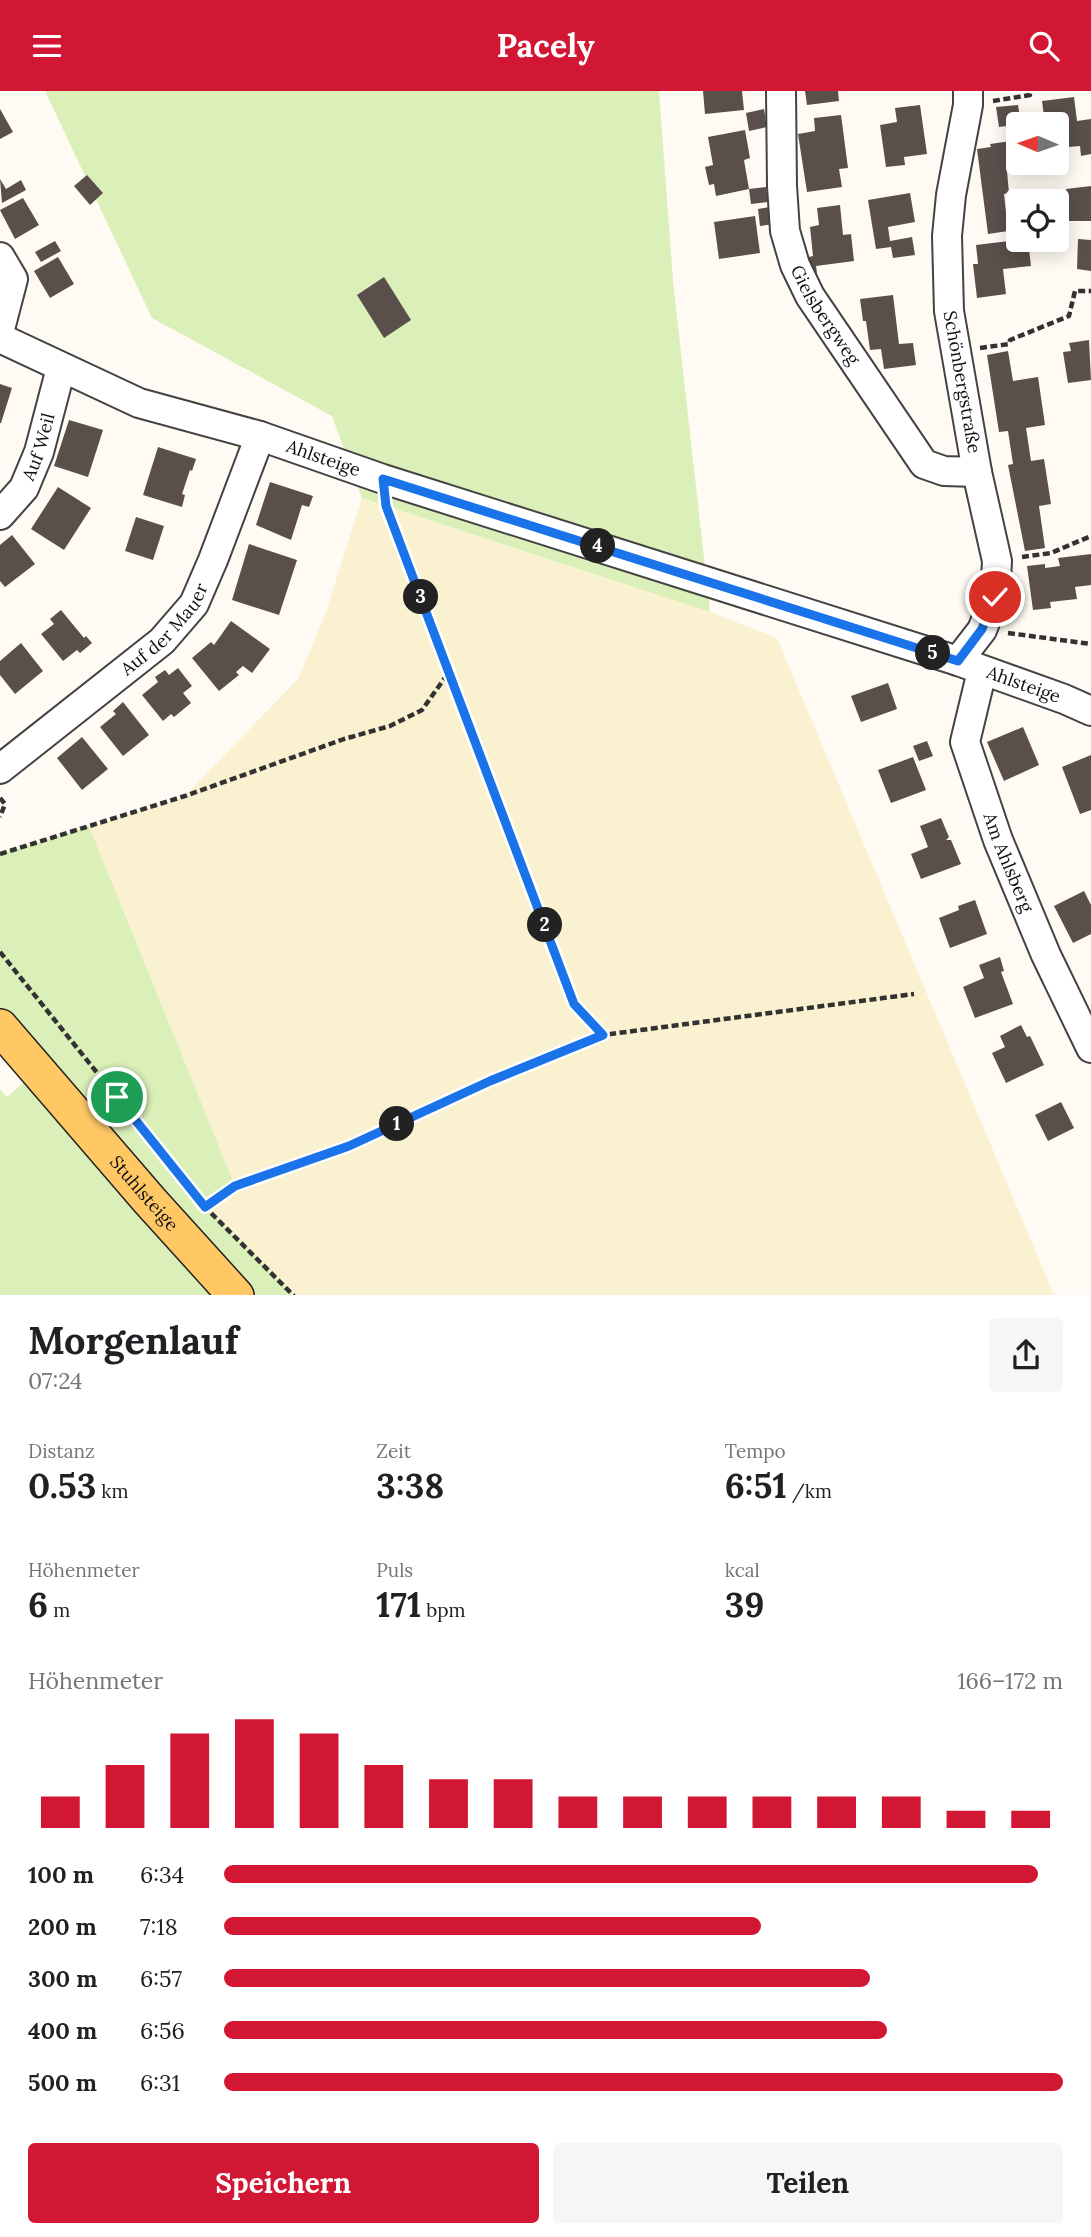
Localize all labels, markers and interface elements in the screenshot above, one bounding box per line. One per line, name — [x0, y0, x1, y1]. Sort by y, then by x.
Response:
text: Pacely — [496, 25, 595, 66]
icon: menu — [28, 27, 66, 65]
icon: search — [1025, 27, 1063, 65]
north arrow — [1006, 112, 1069, 175]
map controls — [1006, 112, 1069, 252]
button: locate — [1006, 189, 1069, 252]
street label: Gielsbergweg — [786, 261, 866, 370]
street label: Schönbergstraße — [939, 309, 986, 455]
street label: Auf Weil — [16, 410, 60, 485]
street label: Ahlsteige — [283, 434, 364, 481]
pin: 4 — [580, 529, 616, 563]
text: 4 — [592, 533, 603, 557]
pin — [965, 567, 1025, 627]
icon: check — [976, 578, 1014, 616]
street label: Auf der Mauer — [115, 579, 213, 681]
pin: 3 — [404, 580, 438, 615]
text: 3 — [415, 584, 426, 608]
pin: 5 — [916, 635, 950, 671]
text: 5 — [927, 640, 938, 664]
street label: Ahlsteige — [983, 660, 1064, 708]
street label: Am Ahlsberg — [978, 809, 1039, 916]
pin: 2 — [528, 907, 562, 943]
text: 2 — [539, 912, 550, 936]
pin — [87, 1067, 147, 1127]
icon: arrive — [98, 1078, 136, 1116]
pin: 1 — [380, 1107, 414, 1141]
text: 1 — [393, 1111, 400, 1135]
street label: Stuhlsteige — [105, 1150, 184, 1236]
text: Morgenlauf — [28, 1316, 238, 1364]
button: share — [989, 1318, 1063, 1392]
text: 07:24 — [28, 1366, 82, 1395]
text: Distanz — [28, 1439, 95, 1463]
text: Zeit — [376, 1439, 411, 1463]
text: Tempo — [725, 1439, 786, 1463]
text: 0.53 — [28, 1463, 96, 1508]
text: 3:38 — [376, 1463, 444, 1508]
text: 6:51 — [725, 1463, 787, 1508]
text: km — [96, 1479, 129, 1503]
text: /km — [787, 1479, 832, 1503]
text: Höhenmeter — [28, 1558, 140, 1582]
text: Puls — [376, 1558, 413, 1582]
text: kcal — [725, 1558, 760, 1582]
text: 6 — [28, 1582, 48, 1627]
text: 171 — [376, 1582, 421, 1627]
text: 39 — [725, 1582, 764, 1627]
text: m — [48, 1598, 70, 1622]
text: bpm — [421, 1598, 466, 1622]
text: Höhenmeter — [28, 1666, 163, 1695]
text: 166–172 m — [957, 1666, 1063, 1695]
text: 100 m — [28, 1860, 94, 1889]
text: 6:34 — [140, 1860, 184, 1889]
text: 200 m — [28, 1912, 97, 1941]
text: 7:18 — [140, 1912, 178, 1941]
text: 300 m — [28, 1964, 97, 1993]
text: 6:57 — [140, 1964, 182, 1993]
text: 400 m — [28, 2016, 97, 2045]
text: 6:56 — [140, 2016, 185, 2045]
text: 500 m — [28, 2068, 97, 2097]
text: 6:31 — [140, 2068, 180, 2097]
button: Speichern — [28, 2143, 539, 2223]
button: Teilen — [553, 2143, 1063, 2223]

